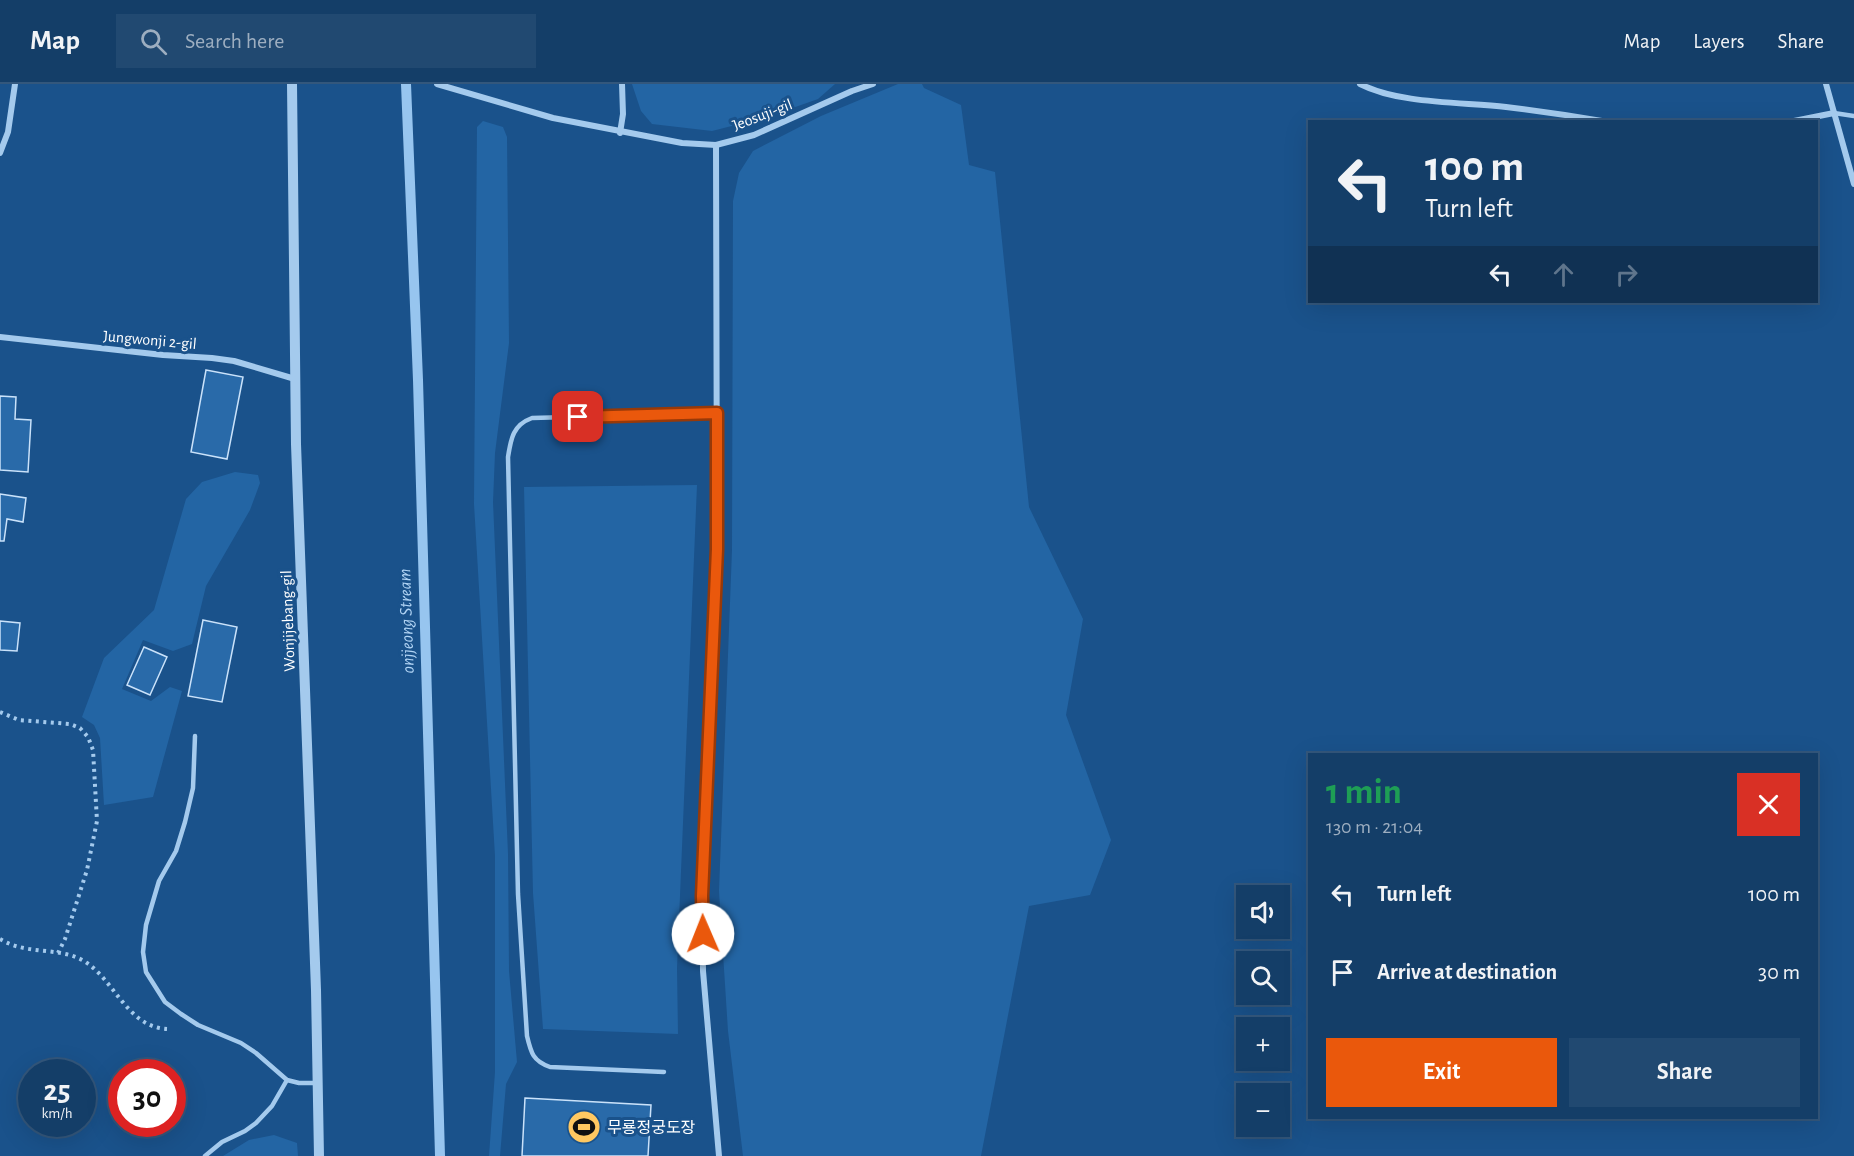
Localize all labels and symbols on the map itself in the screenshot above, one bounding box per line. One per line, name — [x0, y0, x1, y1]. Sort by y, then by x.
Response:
street label: Jeosuji-gil — [730, 96, 795, 135]
street label: Jungwonji 2-gil — [102, 328, 197, 353]
pin — [552, 391, 603, 442]
water label: onjjeong Stream — [396, 568, 418, 674]
street label: Wonjijebang-gil — [278, 570, 299, 672]
position arrow — [671, 902, 735, 966]
speed limit sign: 30 — [108, 1059, 186, 1137]
sports icon: 무룡정궁도장 — [566, 1109, 602, 1145]
place label: 무룡정궁도장 — [607, 1120, 696, 1136]

